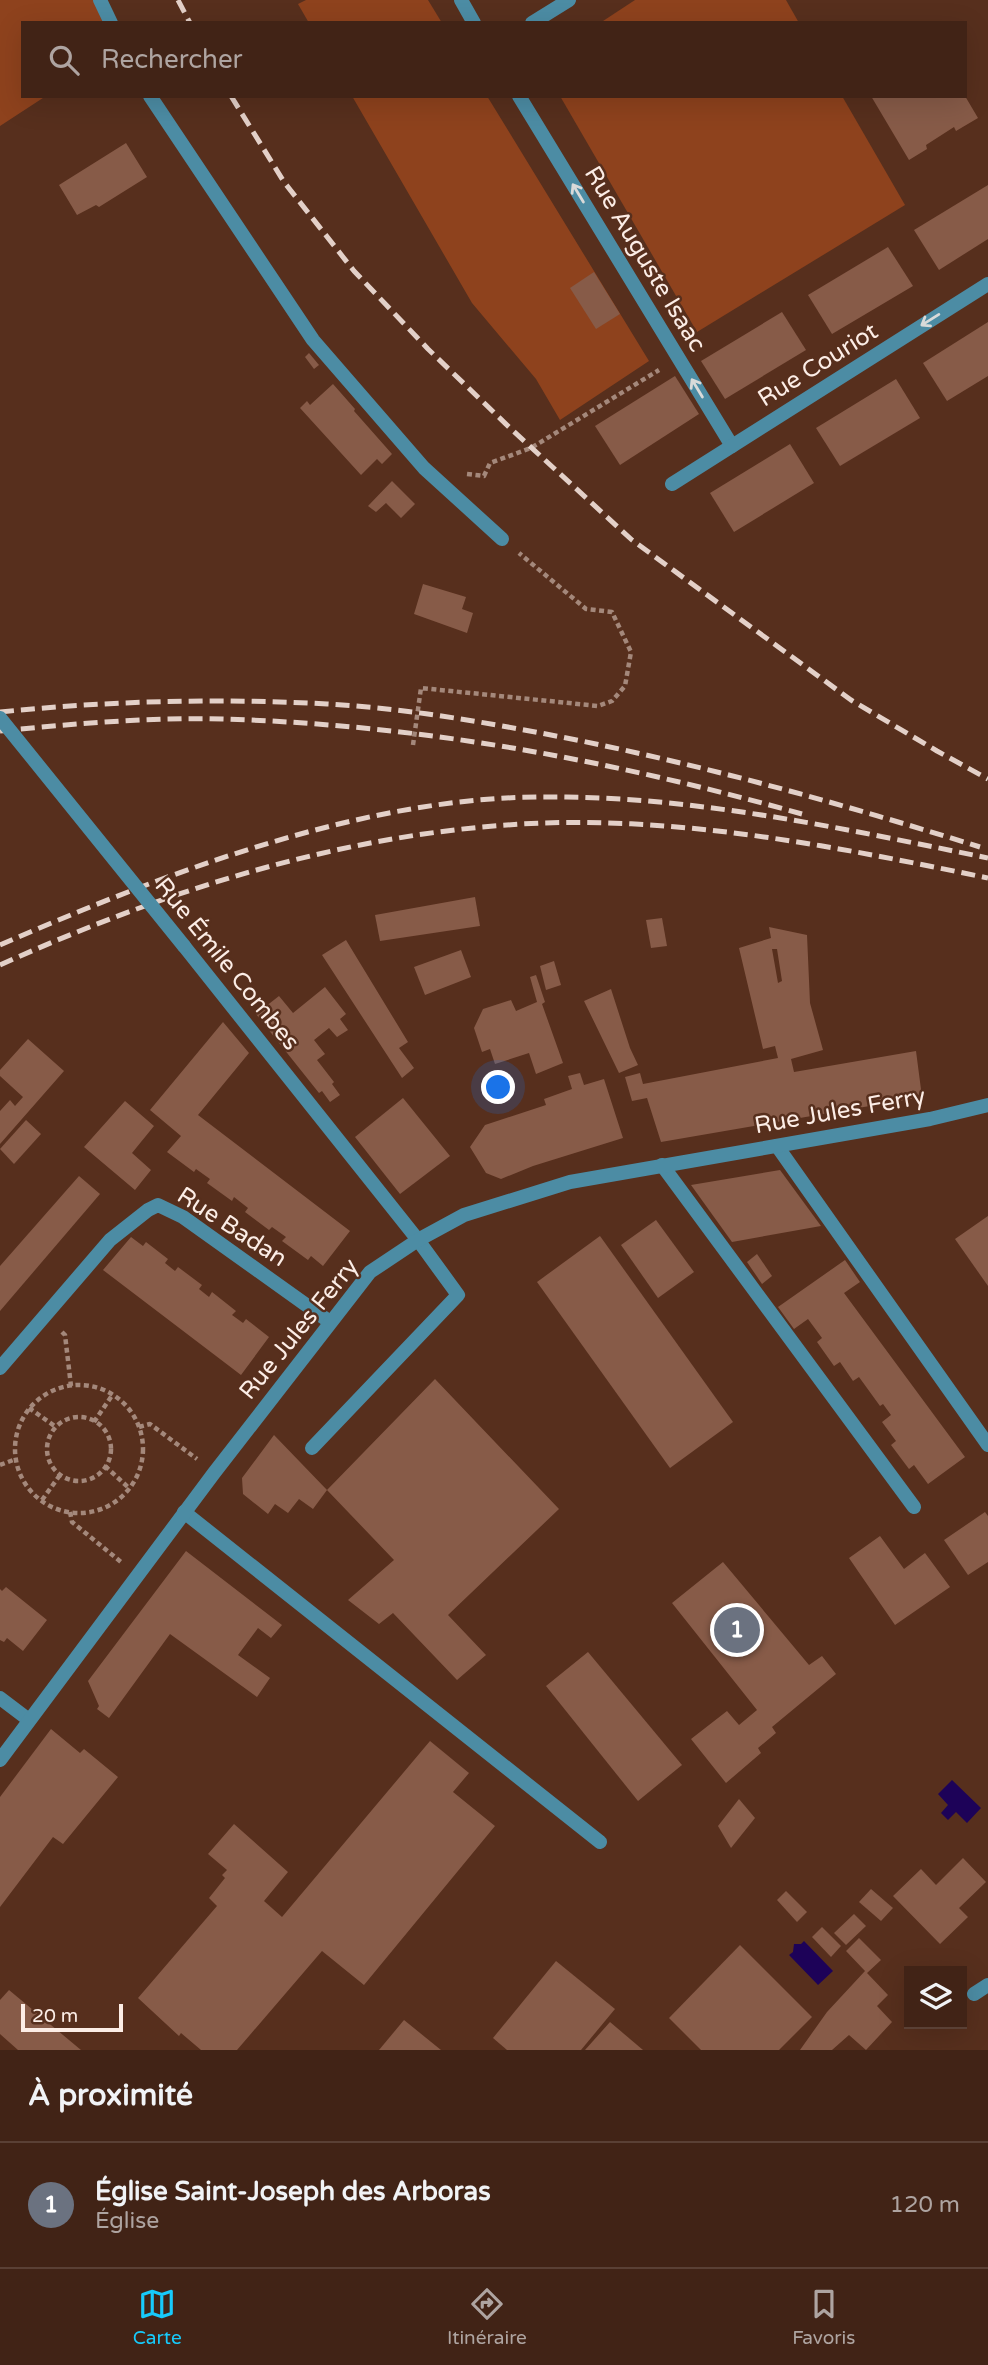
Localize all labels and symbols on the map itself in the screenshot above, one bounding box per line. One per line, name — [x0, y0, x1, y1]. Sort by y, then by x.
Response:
street label: Rue Auguste Isaac — [578, 161, 712, 357]
one-way arrow — [571, 184, 585, 204]
one-way arrow — [921, 314, 941, 328]
street label: Rue Couriot — [753, 317, 883, 413]
one-way arrow — [689, 378, 703, 398]
street label: Rue Émile Combes — [149, 871, 306, 1056]
your location — [481, 1070, 515, 1104]
street label: Rue Jules Ferry — [752, 1082, 928, 1140]
street label: Rue Badan — [172, 1181, 292, 1273]
street label: Rue Jules Ferry — [233, 1253, 365, 1405]
pin: 1 — [714, 1604, 760, 1656]
scale bar — [21, 2001, 122, 2033]

